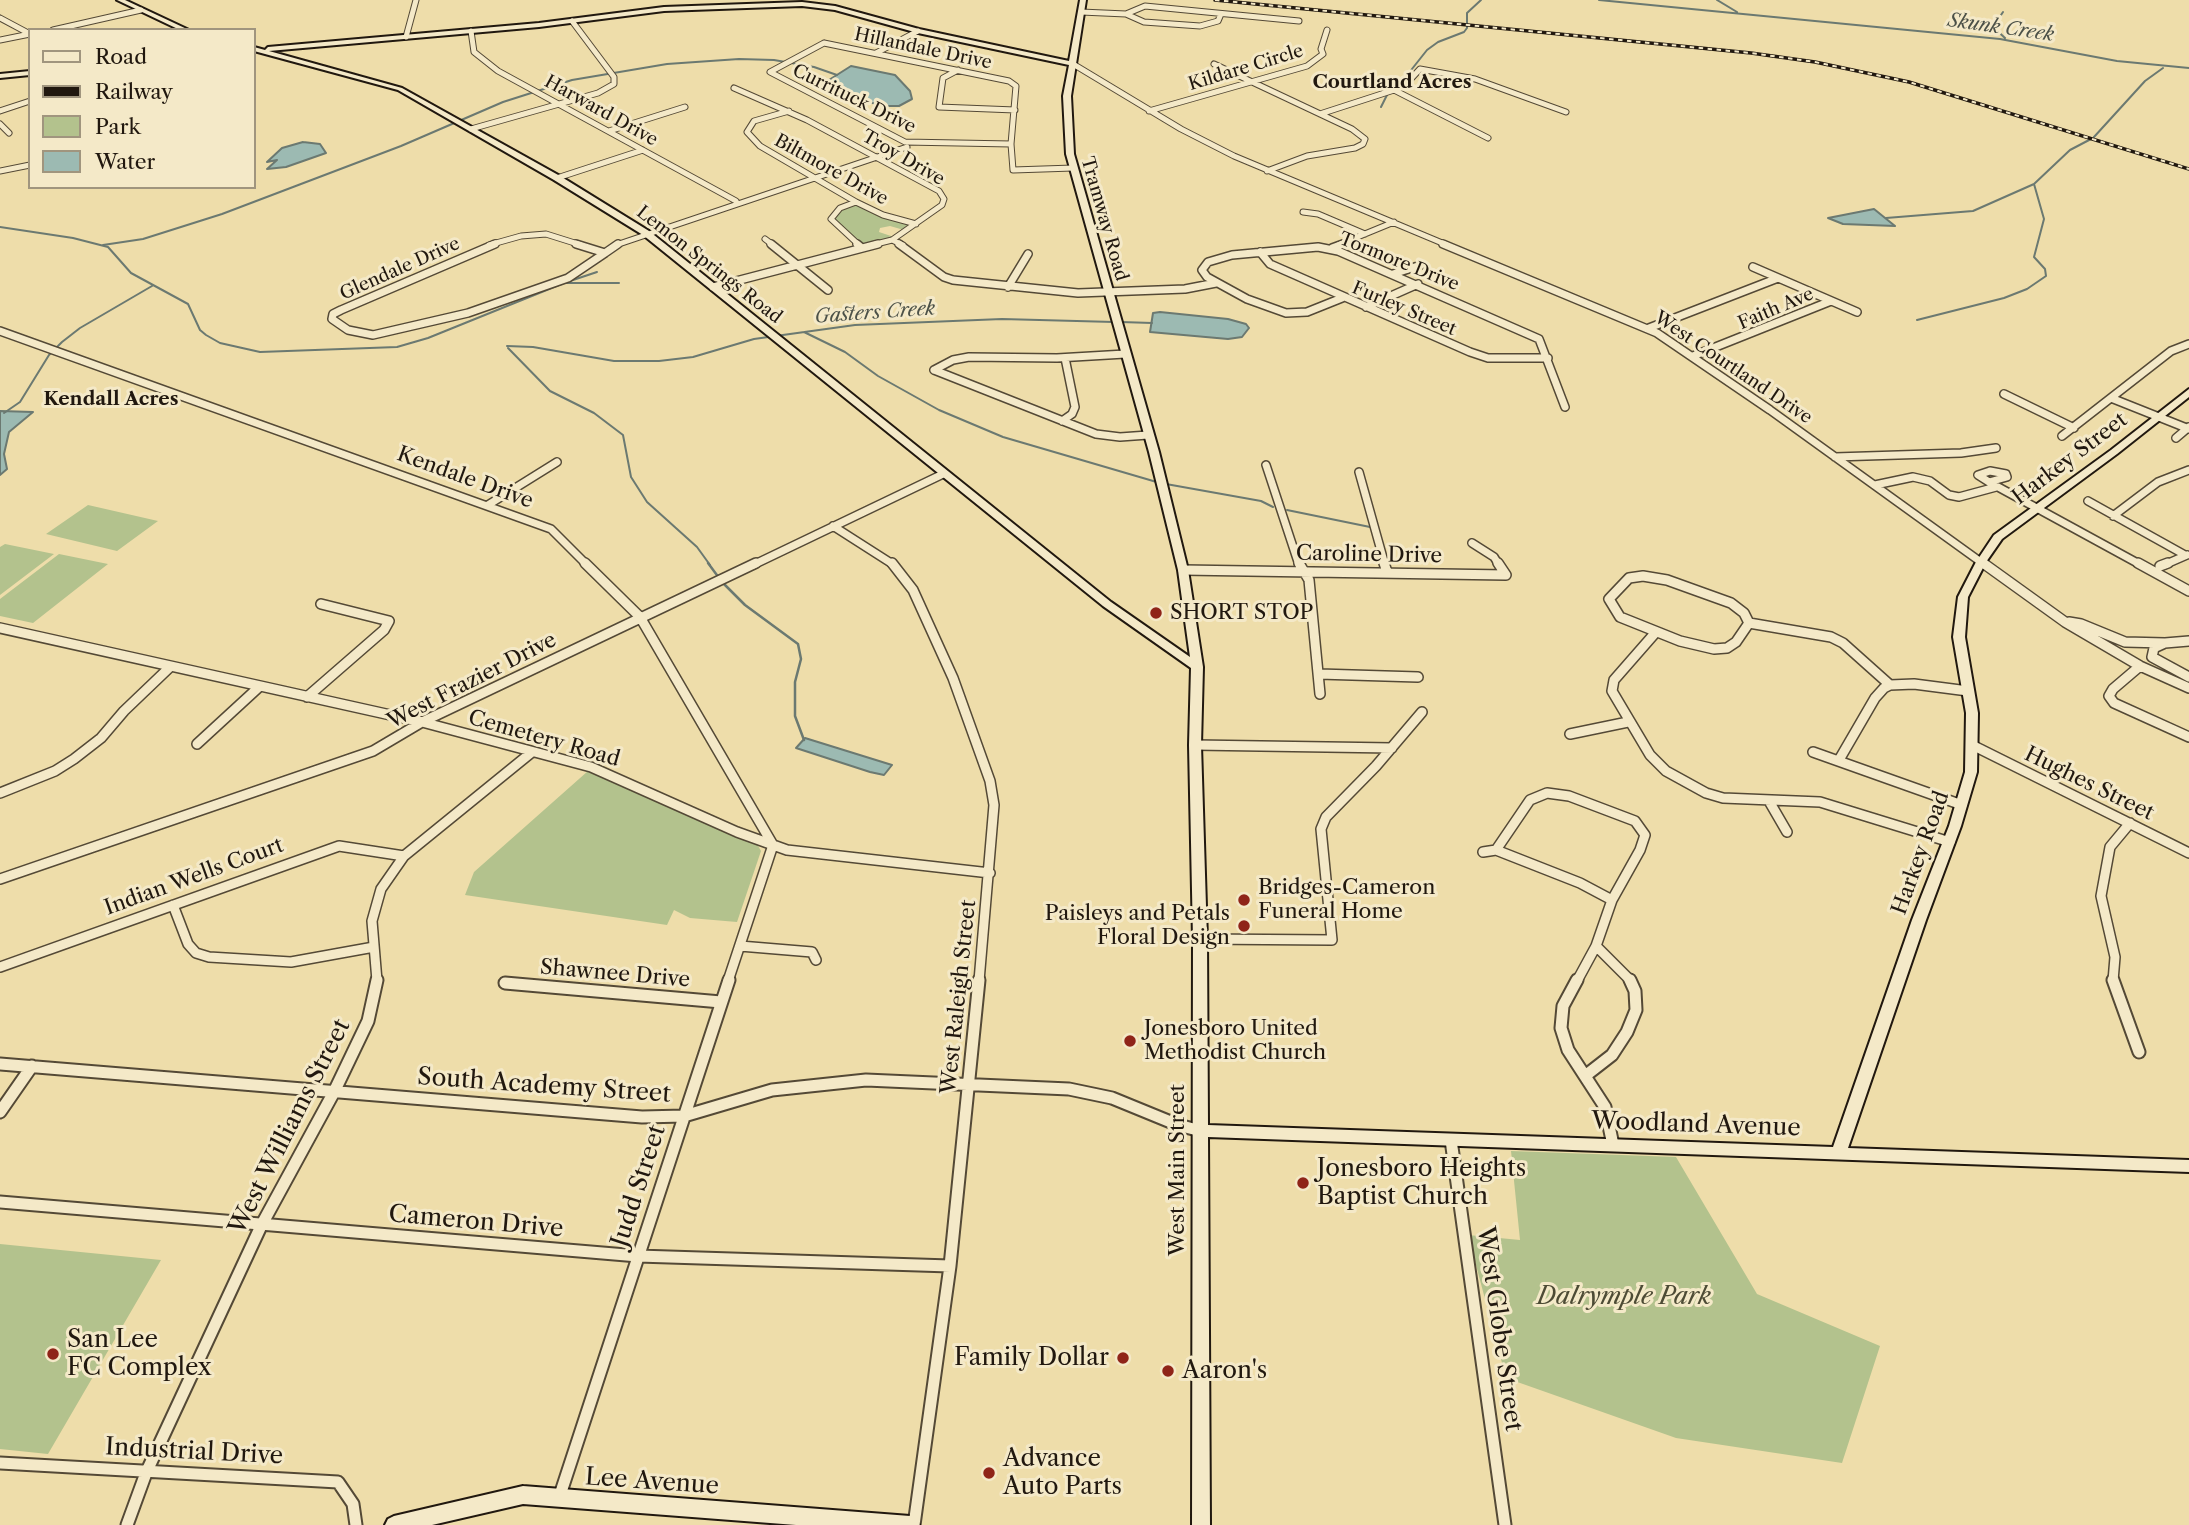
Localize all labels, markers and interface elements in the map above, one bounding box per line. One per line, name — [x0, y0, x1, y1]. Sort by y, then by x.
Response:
water label: Skunk Creek — [1947, 9, 2055, 47]
street label: Hillandale Drive — [852, 24, 994, 74]
legend — [28, 28, 256, 189]
street label: Kildare Circle — [1186, 40, 1306, 96]
text: Road — [95, 44, 147, 69]
street label: Currituck Drive — [789, 60, 919, 138]
street label: Harward Drive — [541, 71, 661, 151]
district label: Courtland Acres — [1312, 72, 1472, 94]
text: Railway — [95, 79, 173, 104]
text: Park — [95, 114, 141, 139]
street label: Troy Drive — [858, 126, 948, 190]
street label: Biltmore Drive — [770, 130, 892, 210]
text: Water — [95, 149, 155, 174]
street label: Tramway Road — [1076, 154, 1132, 284]
street label: Lemon Springs Road — [632, 202, 786, 328]
street label: Tormore Drive — [1336, 228, 1462, 296]
street label: Glendale Drive — [337, 233, 463, 305]
street label: Furley Street — [1349, 277, 1459, 341]
street label: Faith Ave — [1735, 283, 1817, 335]
water label: Gasters Creek — [814, 297, 936, 329]
street label: West Courtland Drive — [1650, 307, 1816, 429]
district label: Kendall Acres — [43, 389, 179, 411]
street label: Harkey Street — [2008, 408, 2132, 510]
street label: Kendale Drive — [394, 442, 536, 514]
street label: Caroline Drive — [1296, 541, 1442, 569]
place label: SHORT STOP — [1170, 600, 1313, 626]
marker: SHORT STOP — [1148, 605, 1164, 621]
street label: West Frazier Drive — [383, 627, 561, 735]
street label: Cemetery Road — [465, 705, 623, 773]
street label: Hughes Street — [2020, 742, 2158, 826]
street label: Harkey Road — [1887, 788, 1955, 918]
street label: Indian Wells Court — [101, 833, 287, 921]
place label: Bridges-Cameron Funeral Home — [1258, 875, 1435, 925]
marker: Bridges-Cameron Funeral Home — [1236, 892, 1252, 908]
street label: West Raleigh Street — [936, 899, 982, 1095]
place label: Paisleys and Petals Floral Design — [1045, 901, 1230, 951]
marker: Paisleys and Petals Floral Design — [1236, 918, 1252, 934]
street label: Shawnee Drive — [539, 955, 691, 993]
street label: West Williams Street — [223, 1014, 357, 1240]
place label: Jonesboro United Methodist Church — [1144, 1016, 1326, 1066]
marker: Jonesboro United Methodist Church — [1122, 1033, 1138, 1049]
street label: South Academy Street — [416, 1063, 672, 1109]
street label: West Main Street — [1165, 1084, 1191, 1256]
street label: Woodland Avenue — [1591, 1107, 1801, 1143]
street label: Judd Street — [606, 1121, 672, 1251]
place label: Jonesboro Heights Baptist Church — [1317, 1155, 1526, 1211]
marker: Jonesboro Heights Baptist Church — [1295, 1175, 1311, 1191]
street label: Cameron Drive — [387, 1200, 565, 1244]
street label: West Globe Street — [1470, 1225, 1528, 1433]
park label: Dalrymple Park — [1537, 1283, 1711, 1311]
place label: San Lee FC Complex — [67, 1326, 211, 1382]
place label: Family Dollar — [954, 1344, 1109, 1372]
marker: San Lee FC Complex — [45, 1346, 61, 1362]
marker: Family Dollar — [1115, 1350, 1131, 1366]
place label: Aaron's — [1182, 1357, 1267, 1385]
marker: Aaron's — [1160, 1363, 1176, 1379]
street label: Industrial Drive — [104, 1433, 284, 1471]
place label: Advance Auto Parts — [1003, 1445, 1122, 1501]
street label: Lee Avenue — [584, 1463, 720, 1501]
marker: Advance Auto Parts — [981, 1465, 997, 1481]

